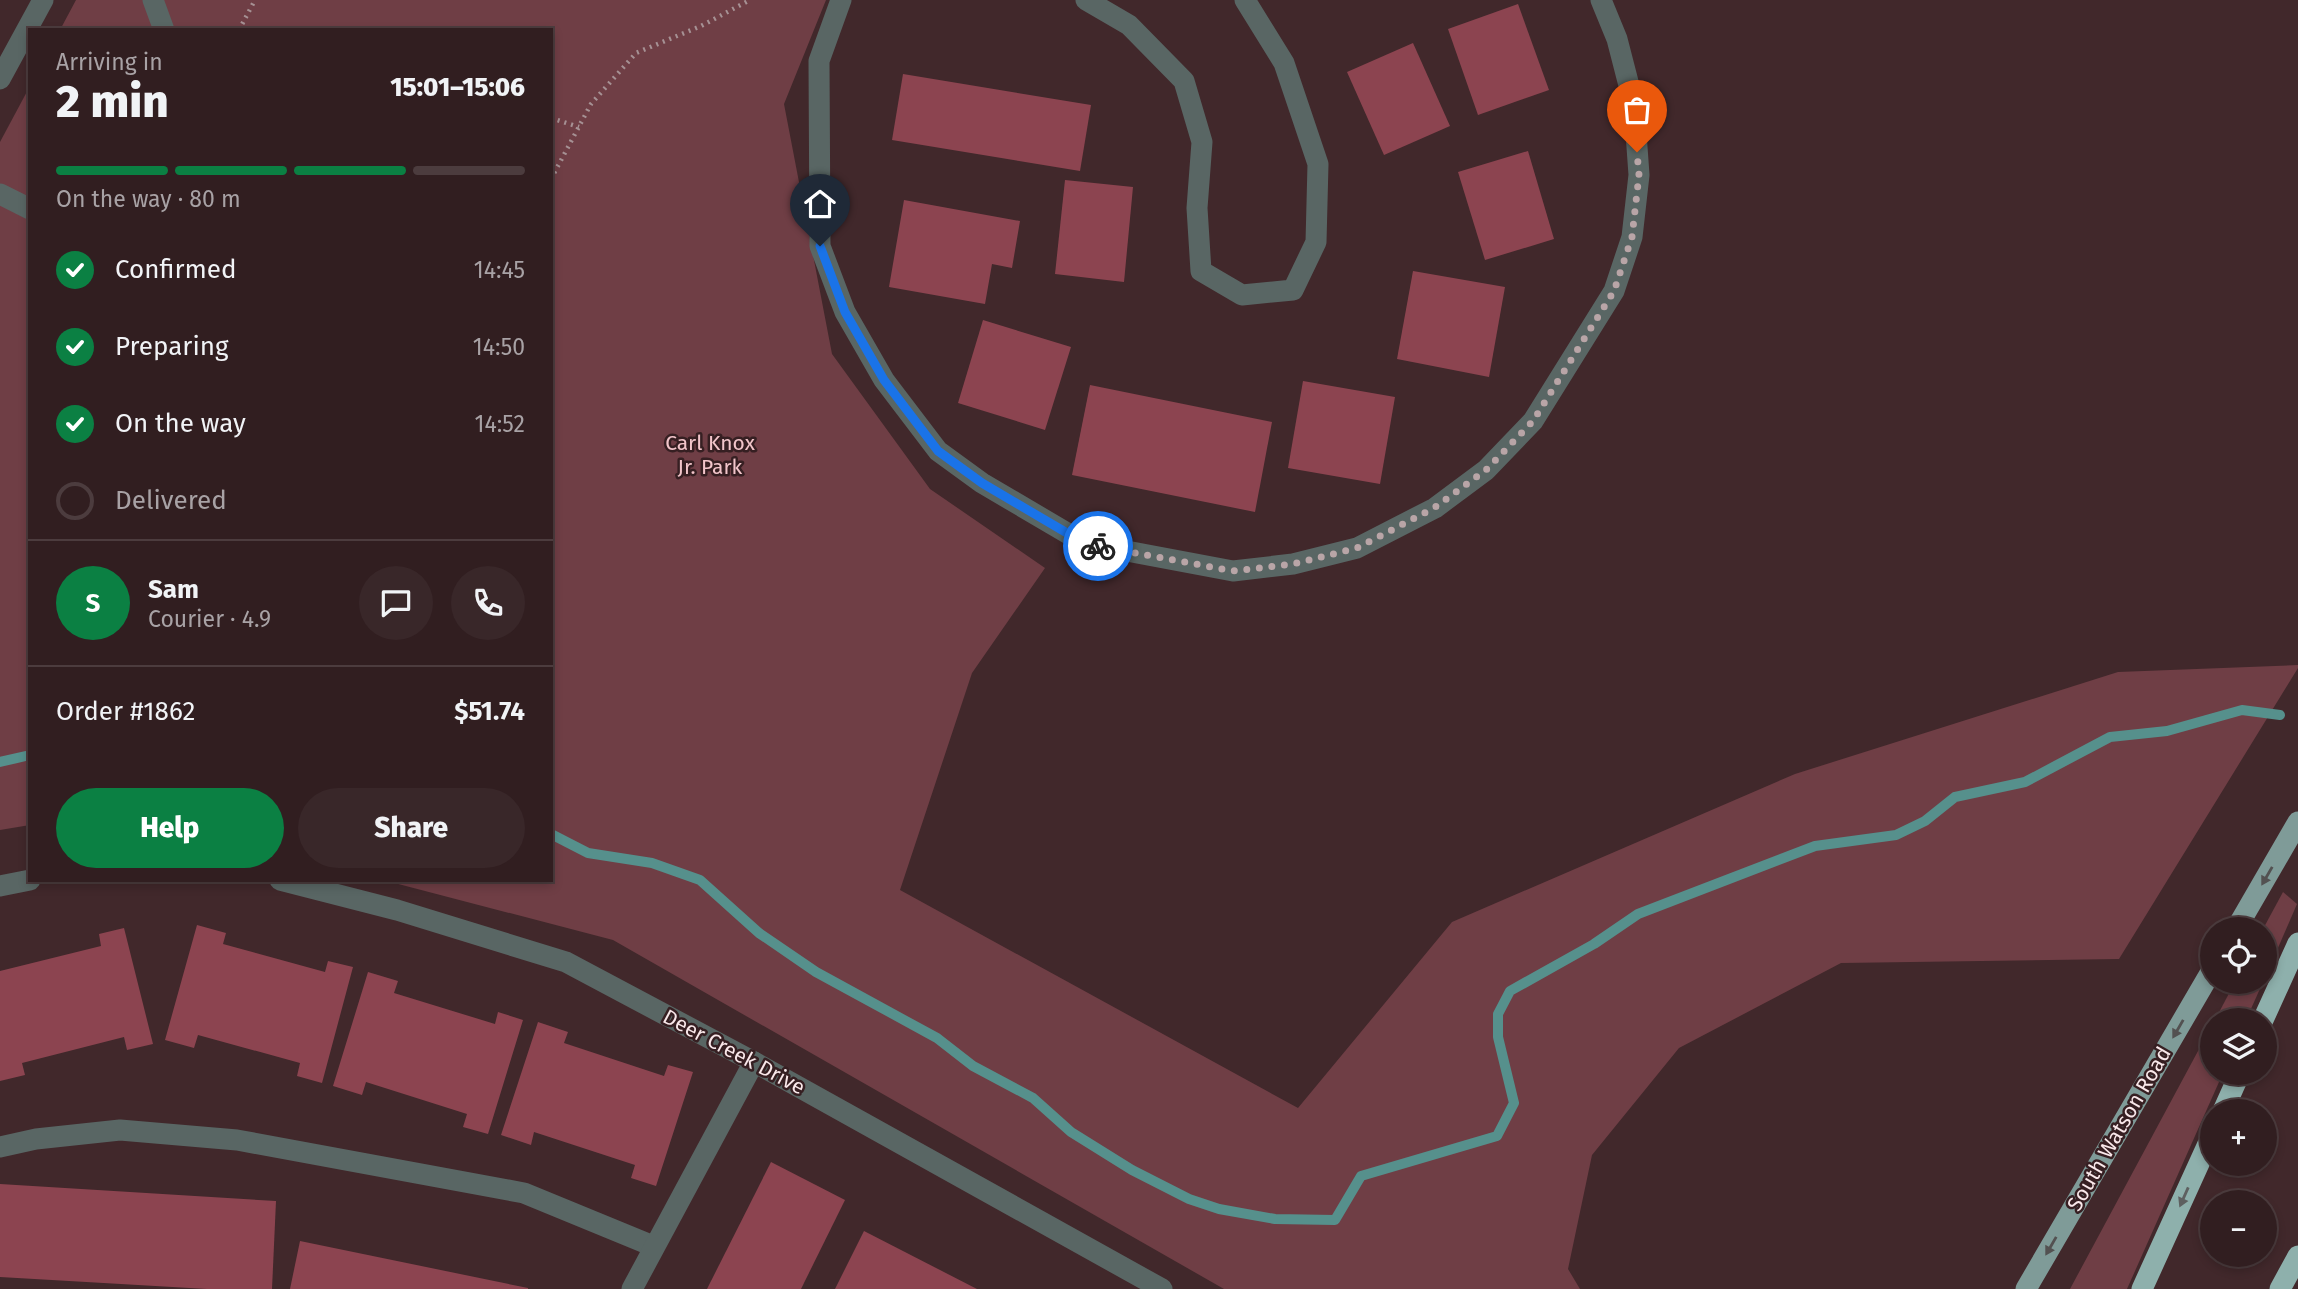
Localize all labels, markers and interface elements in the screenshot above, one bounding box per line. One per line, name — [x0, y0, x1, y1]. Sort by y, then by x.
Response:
text: Arriving in — [56, 48, 163, 76]
text: 15:01–15:06 — [390, 72, 525, 103]
text: 2 min — [56, 74, 169, 129]
pin — [1607, 80, 1667, 152]
icon: bag — [1618, 91, 1656, 129]
pin — [790, 174, 850, 246]
text: On the way · 80 m — [56, 185, 241, 213]
icon: home — [801, 185, 839, 223]
icon: check — [56, 251, 94, 289]
text: Confirmed — [115, 254, 236, 285]
text: 14:45 — [474, 256, 525, 284]
icon: check — [56, 328, 94, 366]
text: Preparing — [115, 331, 228, 362]
text: 14:50 — [473, 333, 525, 361]
icon: check — [56, 405, 94, 443]
text: On the way — [115, 408, 246, 439]
text: 14:52 — [475, 410, 525, 438]
park label: Carl Knox Jr. Park — [665, 430, 756, 480]
text: Delivered — [115, 485, 227, 516]
courier — [1063, 511, 1133, 581]
icon: bike — [1079, 527, 1117, 565]
button: chat — [359, 566, 433, 640]
button: phone — [451, 566, 525, 640]
text: Sam — [148, 574, 199, 605]
text: S — [86, 588, 100, 619]
text: Courier · 4.9 — [148, 605, 271, 633]
text: Order #1862 — [56, 696, 195, 727]
text: $51.74 — [454, 696, 525, 727]
button: Help — [56, 788, 284, 868]
button: Share — [298, 788, 525, 868]
one-way arrow — [2261, 866, 2273, 885]
map controls — [2200, 917, 2277, 1267]
button: locate — [2200, 917, 2277, 994]
street label: Deer Creek Drive — [658, 1004, 810, 1100]
button: layers — [2200, 1008, 2277, 1085]
one-way arrow — [2171, 1019, 2184, 1038]
street label: South Watson Road — [2061, 1042, 2177, 1216]
button: + — [2200, 1099, 2277, 1176]
one-way arrow — [2178, 1187, 2190, 1207]
button: − — [2200, 1190, 2277, 1267]
one-way arrow — [2045, 1237, 2057, 1256]

